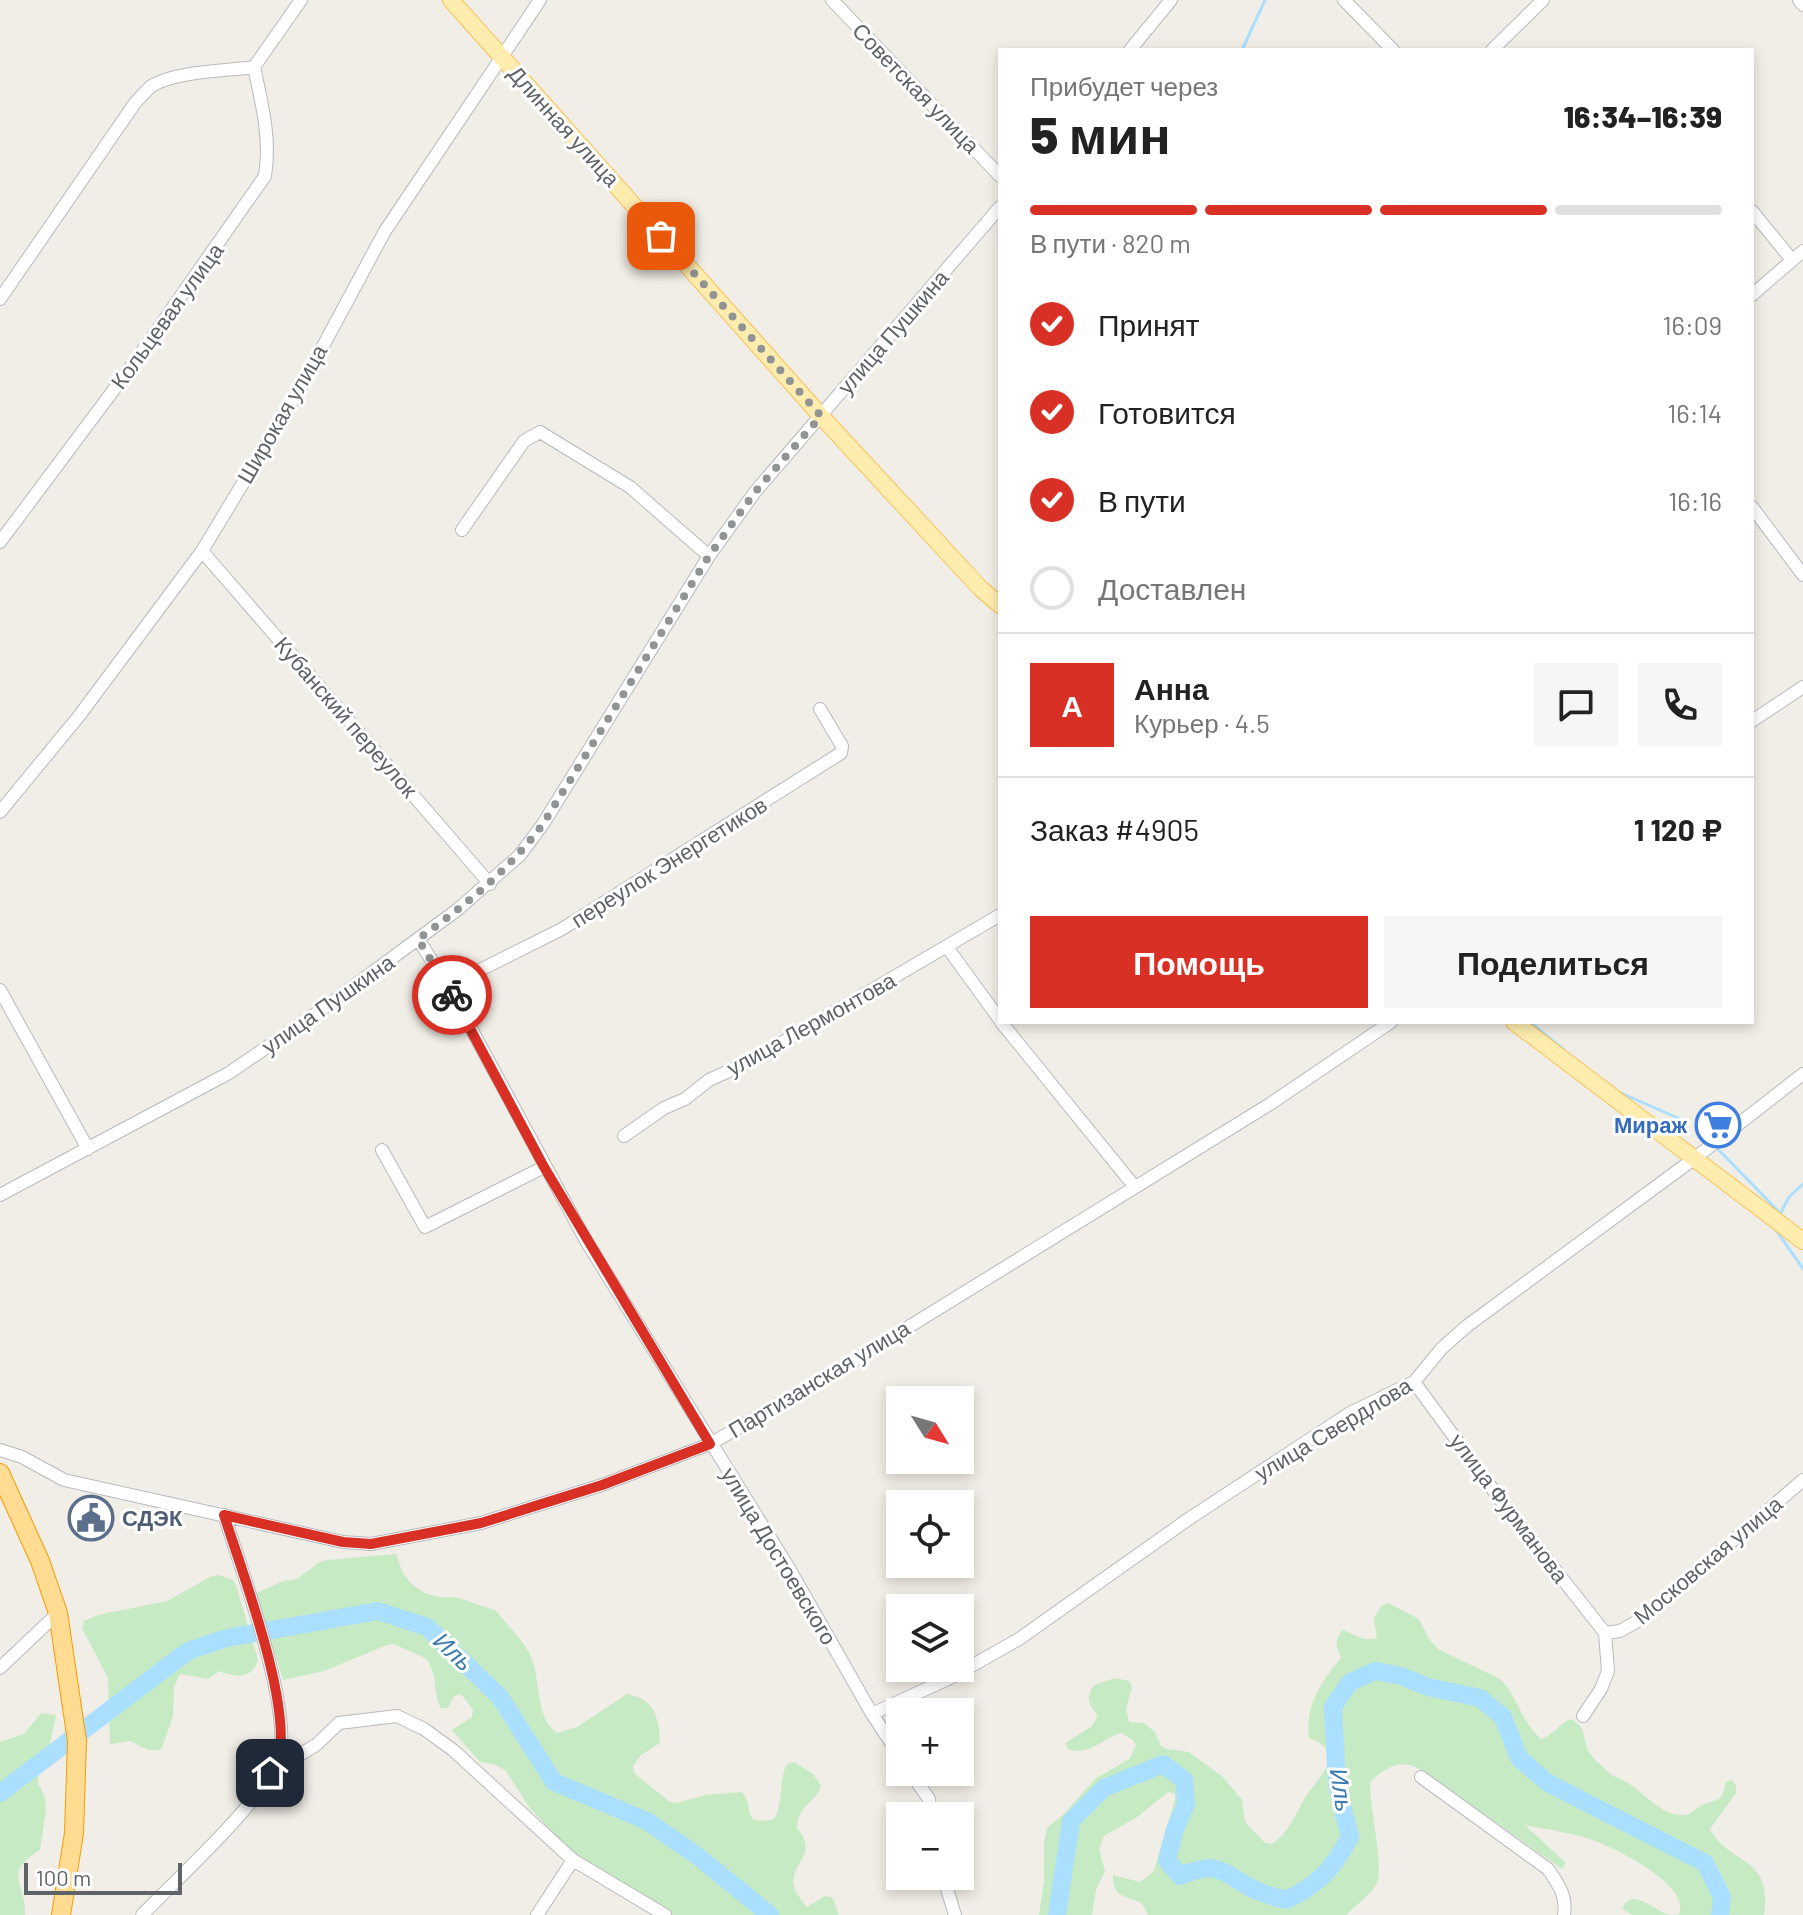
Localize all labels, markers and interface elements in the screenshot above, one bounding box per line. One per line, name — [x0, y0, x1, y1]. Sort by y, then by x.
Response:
street label: Советская улица — [847, 17, 986, 159]
street label: Длинная улица — [503, 60, 626, 192]
text: Прибудет через — [1030, 70, 1218, 101]
text: 16:34–16:39 — [1563, 98, 1722, 134]
text: 5 мин — [1030, 102, 1171, 164]
pin — [627, 202, 695, 270]
icon: bag — [639, 214, 683, 258]
text: В пути · 820 m — [1030, 227, 1191, 258]
street label: Кольцевая улица — [105, 237, 229, 394]
street label: улица Пушкина — [831, 264, 954, 399]
icon: check — [1030, 302, 1074, 346]
text: Принят — [1098, 306, 1200, 342]
text: 16:09 — [1662, 309, 1722, 340]
street label: Широкая улица — [231, 339, 333, 488]
icon: check — [1030, 390, 1074, 434]
text: Готовится — [1098, 394, 1236, 430]
text: 16:14 — [1667, 397, 1722, 428]
icon: check — [1030, 478, 1074, 522]
text: В пути — [1098, 482, 1186, 518]
text: 16:16 — [1668, 485, 1722, 516]
text: Доставлен — [1098, 570, 1246, 606]
street label: Кубанский переулок — [269, 631, 424, 803]
button: chat — [1534, 663, 1618, 747]
button: phone — [1638, 663, 1722, 747]
text: Анна — [1134, 670, 1209, 706]
text: А — [1061, 687, 1083, 723]
text: Курьер · 4.5 — [1134, 707, 1270, 738]
street label: переулок Энергетиков — [566, 790, 772, 933]
text: Заказ #4905 — [1030, 811, 1199, 847]
text: 1 120 ₽ — [1634, 811, 1722, 847]
button: Помощь — [1030, 916, 1368, 1008]
button: Поделиться — [1384, 916, 1722, 1008]
street label: улица Пушкина — [256, 947, 400, 1059]
courier — [412, 955, 492, 1035]
street label: улица Лермонтова — [722, 966, 901, 1081]
icon: bike — [430, 973, 474, 1017]
supermarket icon: Мираж — [1694, 1101, 1742, 1149]
place label: Мираж — [1614, 1111, 1687, 1138]
street label: Партизанская улица — [723, 1313, 915, 1443]
street label: улица Свердлова — [1249, 1371, 1417, 1486]
north arrow — [886, 1386, 974, 1474]
map controls — [886, 1386, 974, 1890]
street label: улица Фурманова — [1444, 1428, 1575, 1588]
street label: улица Достоевского — [716, 1462, 843, 1649]
street label: Московская улица — [1628, 1489, 1788, 1630]
button: locate — [886, 1490, 974, 1578]
public building icon: СДЭК — [67, 1494, 115, 1542]
place label: СДЭК — [122, 1504, 183, 1531]
button: layers — [886, 1594, 974, 1682]
water label: Иль — [428, 1626, 480, 1676]
button: + — [886, 1698, 974, 1786]
pin — [236, 1739, 304, 1807]
icon: home — [248, 1751, 292, 1795]
water label: Иль — [1325, 1766, 1360, 1813]
button: − — [886, 1802, 974, 1890]
scale bar — [24, 1859, 182, 1895]
text: 100 m — [36, 1864, 91, 1890]

